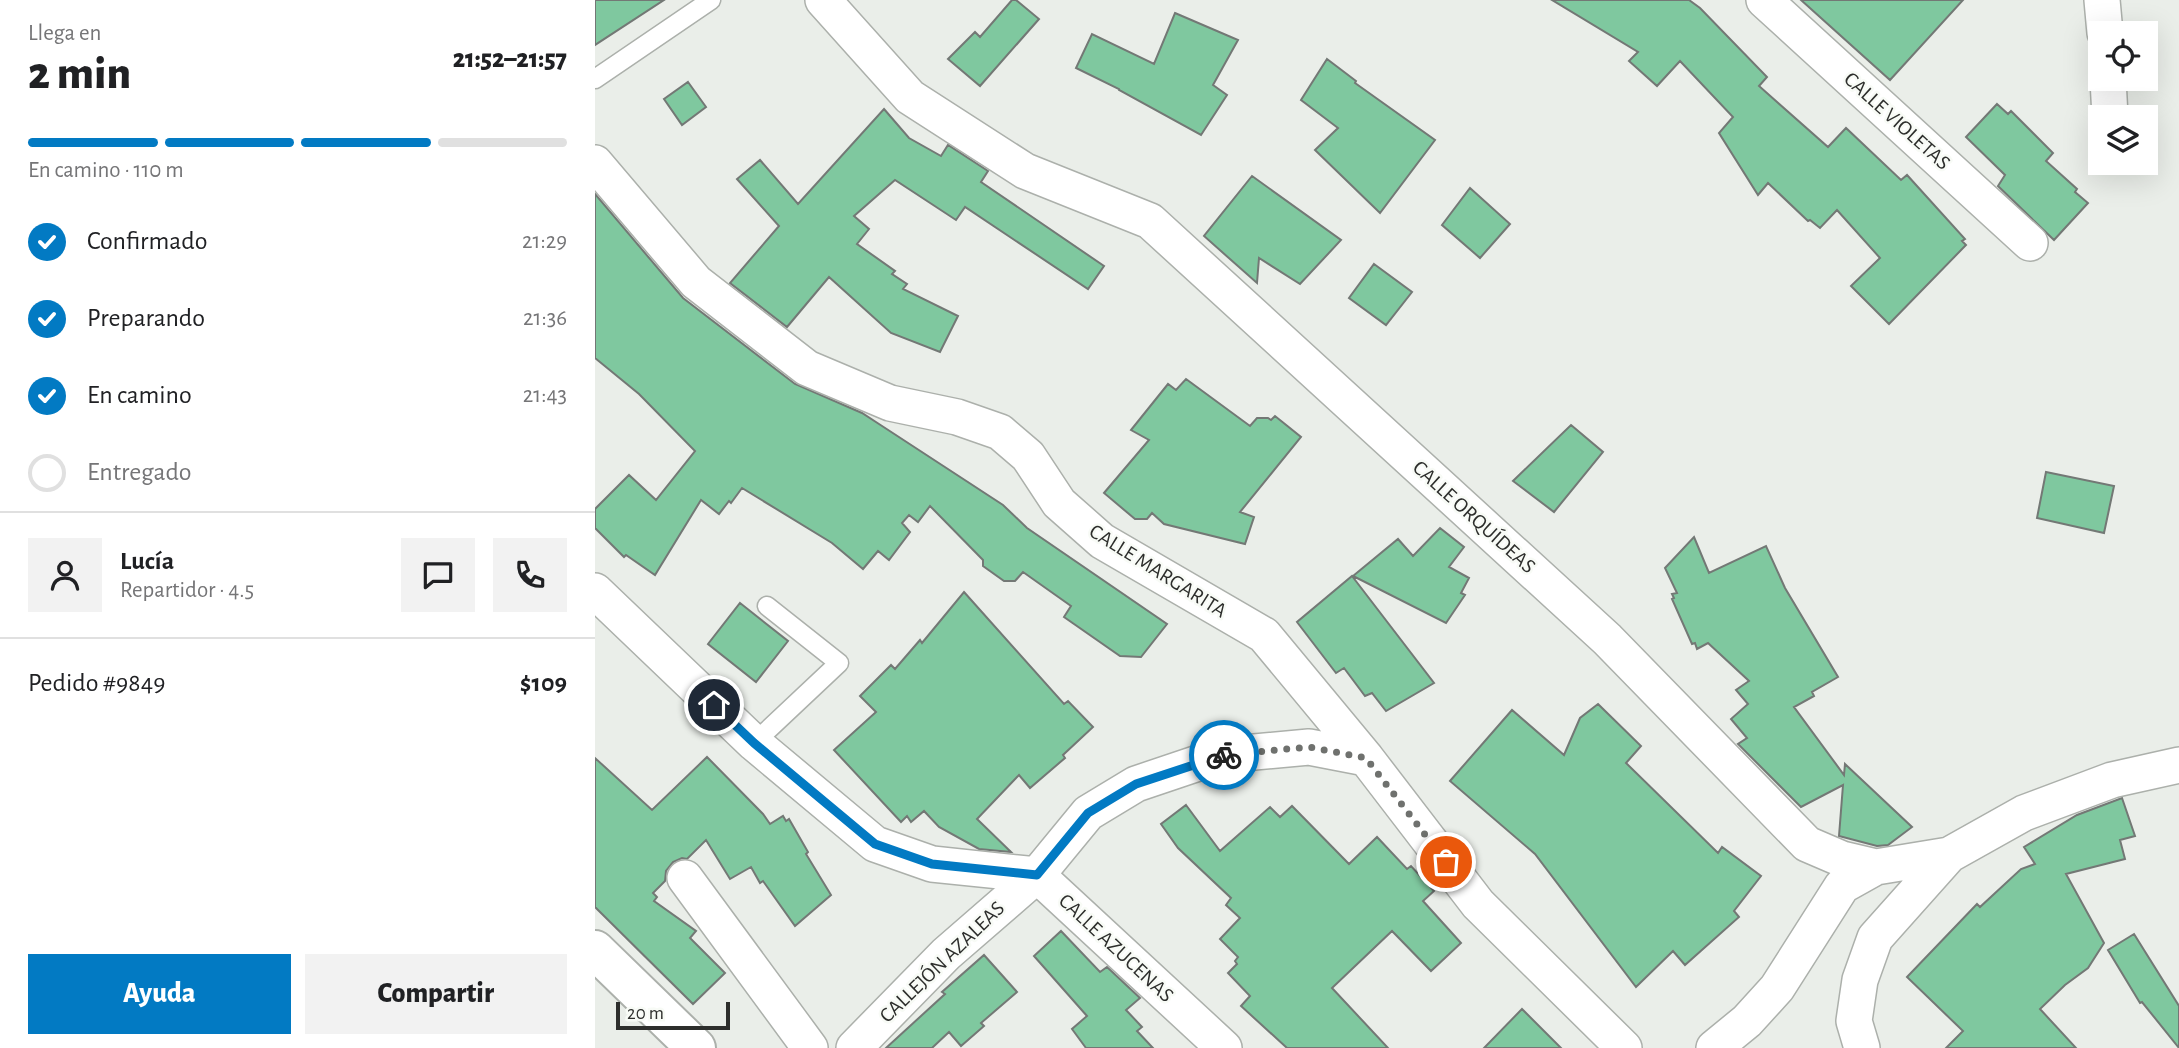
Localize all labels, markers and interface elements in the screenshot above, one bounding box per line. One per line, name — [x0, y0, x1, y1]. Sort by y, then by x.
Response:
map controls — [2088, 21, 2158, 175]
button: locate — [2088, 21, 2158, 91]
text: Llega en — [28, 22, 101, 45]
text: 21:52–21:57 — [453, 46, 567, 72]
text: 2 min — [28, 51, 131, 97]
street label: CALLE VIOLETAS — [1840, 68, 1954, 174]
button: layers — [2088, 105, 2158, 175]
text: En camino · 110 m — [28, 159, 184, 182]
icon: check — [28, 223, 66, 261]
text: Confirmado — [87, 228, 208, 254]
text: 21:29 — [522, 230, 567, 253]
icon: check — [28, 300, 66, 338]
text: Preparando — [87, 305, 205, 331]
text: 21:36 — [523, 307, 567, 330]
icon: check — [28, 377, 66, 415]
text: En camino — [87, 382, 192, 408]
text: 21:43 — [523, 384, 567, 407]
street label: CALLE ORQUÍDEAS — [1409, 455, 1541, 577]
text: Entregado — [87, 459, 192, 485]
street label: CALLE MARGARITA — [1086, 520, 1230, 622]
button: person — [28, 538, 102, 612]
button: chat — [401, 538, 475, 612]
button: phone — [493, 538, 567, 612]
text: Lucía — [120, 548, 174, 574]
text: Repartidor · 4.5 — [120, 579, 254, 602]
text: Pedido #9849 — [28, 670, 165, 696]
text: $109 — [520, 670, 567, 696]
pin — [684, 675, 744, 735]
icon: home — [695, 686, 733, 724]
courier — [1189, 720, 1259, 790]
icon: bike — [1205, 736, 1243, 774]
pin — [1416, 832, 1476, 892]
icon: bag — [1427, 843, 1465, 881]
street label: CALLE AZUCENAS — [1055, 890, 1177, 1006]
street label: CALLEJÓN AZALEAS — [874, 896, 1008, 1027]
button: Ayuda — [28, 954, 291, 1034]
button: Compartir — [305, 954, 567, 1034]
scale bar — [616, 999, 730, 1031]
text: 20 m — [627, 1004, 664, 1023]

